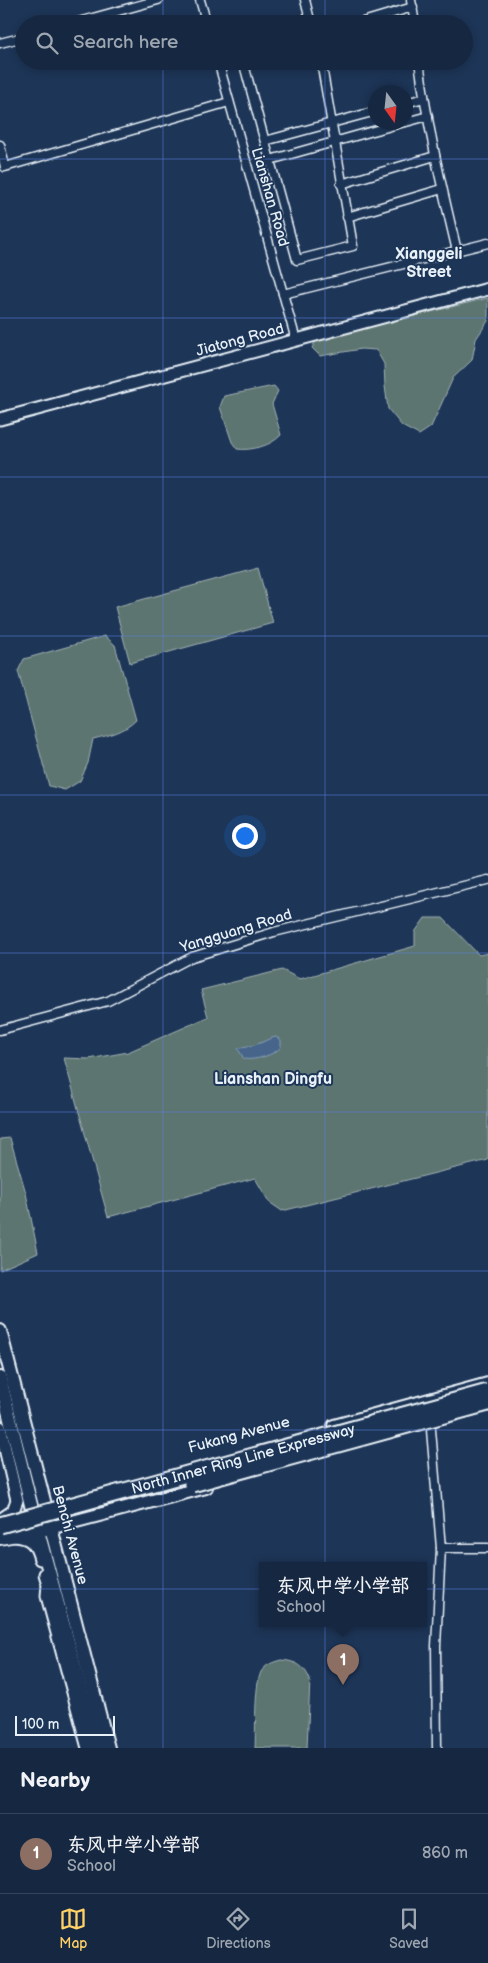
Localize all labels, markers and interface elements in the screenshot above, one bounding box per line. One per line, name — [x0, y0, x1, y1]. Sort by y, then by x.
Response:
search box — [15, 15, 473, 70]
icon: search — [33, 29, 61, 57]
text: Search here — [73, 31, 178, 54]
north arrow — [368, 85, 413, 130]
street label: Lianshan Road — [247, 145, 293, 249]
district label: Xianggeli Street — [396, 245, 462, 282]
street label: Jiatong Road — [194, 319, 286, 361]
your location — [232, 823, 258, 849]
street label: Yangguang Road — [177, 905, 294, 957]
district label: Lianshan Dingfu — [214, 1070, 332, 1089]
street label: Fukang Avenue — [186, 1412, 292, 1458]
street label: North Inner Ring Line Expressway — [129, 1419, 357, 1498]
street label: Benchi Avenue — [48, 1483, 92, 1587]
popup — [259, 1562, 427, 1627]
text: 东风中学小学部 — [276, 1575, 410, 1598]
text: School — [276, 1598, 325, 1617]
pin: 1 — [327, 1644, 359, 1685]
scale bar — [15, 1713, 115, 1736]
text: 100 m — [22, 1716, 59, 1733]
text: Nearby — [20, 1768, 90, 1793]
text: 东风中学小学部 — [67, 1834, 200, 1857]
text: 1 — [33, 1844, 39, 1863]
text: 860 m — [422, 1844, 468, 1863]
text: School — [67, 1857, 116, 1876]
tab: Map — [59, 1905, 88, 1952]
tab: Directions — [206, 1905, 271, 1952]
tab: Saved — [389, 1905, 429, 1952]

